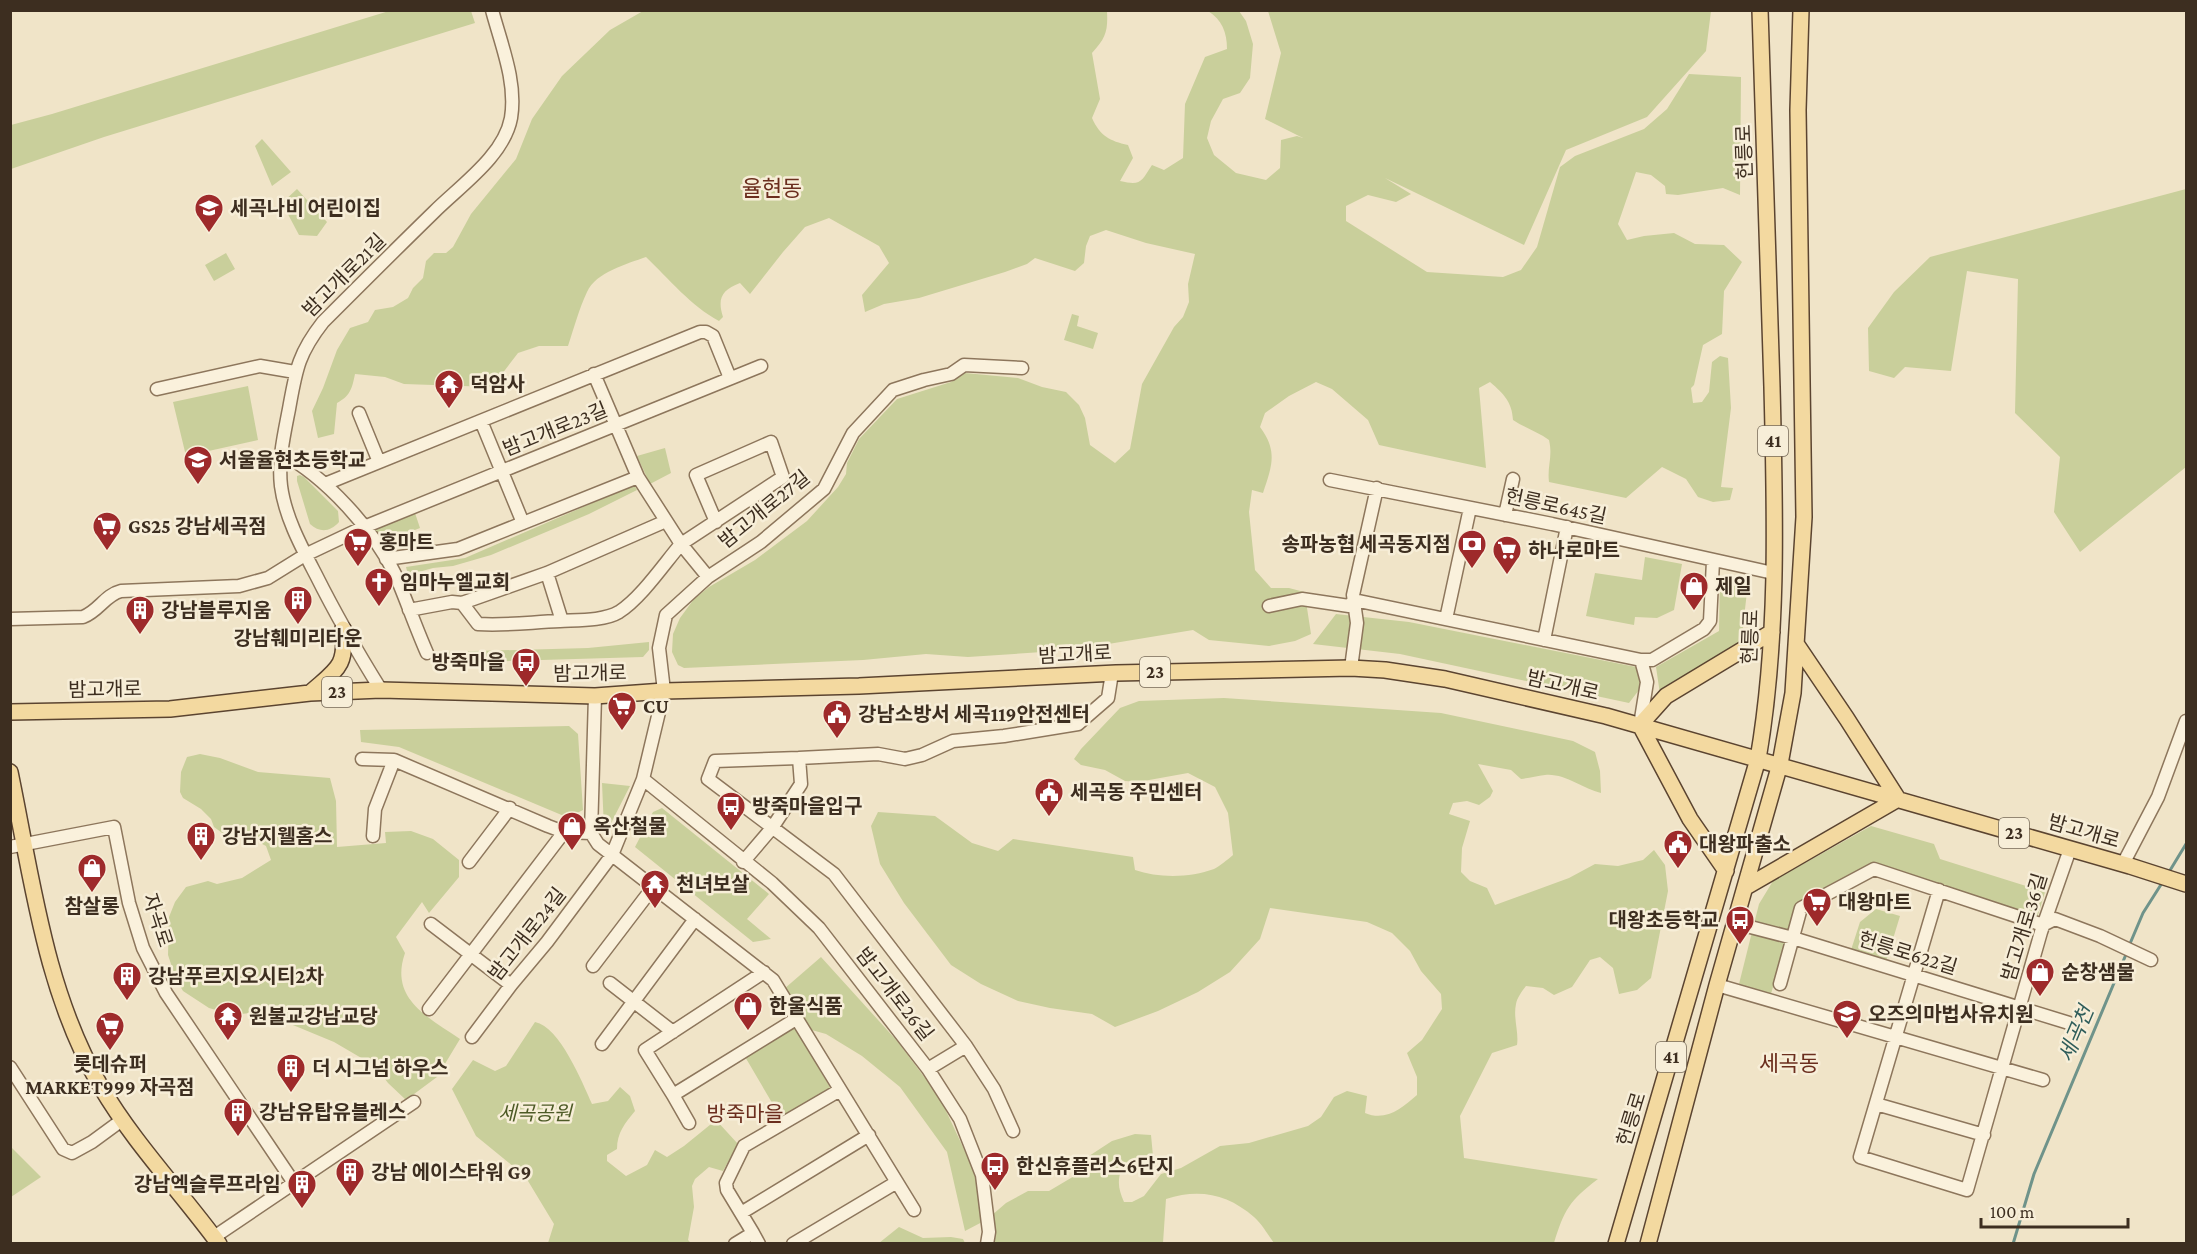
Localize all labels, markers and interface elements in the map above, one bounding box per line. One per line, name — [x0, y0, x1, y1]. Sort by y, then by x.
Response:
street label: 헌릉로 — [1732, 124, 1756, 180]
district label: 율현동 — [742, 176, 802, 201]
school or university icon: 세곡나비 어린이집 — [193, 192, 225, 234]
place label: 세곡나비 어린이집 — [230, 197, 381, 219]
street label: 밤고개로21길 — [298, 229, 390, 321]
temple icon: 덕암사 — [433, 368, 465, 410]
place label: 덕암사 — [470, 373, 525, 395]
street label: 밤고개로23길 — [499, 398, 611, 460]
road number: 41 — [1758, 426, 1788, 456]
school or university icon: 서울율현초등학교 — [182, 444, 214, 486]
place label: 서울율현초등학교 — [219, 449, 366, 471]
street label: 밤고개로27길 — [714, 466, 814, 552]
street label: 헌릉로645길 — [1503, 485, 1609, 527]
supermarket icon: GS25 강남세곡점 — [91, 510, 123, 552]
place label: GS25 강남세곡점 — [128, 515, 267, 537]
supermarket icon: 홍마트 — [342, 526, 374, 568]
bank icon: 송파농협 세곡동지점 — [1456, 528, 1488, 570]
place label: 홍마트 — [379, 531, 434, 553]
place label: 송파농협 세곡동지점 — [1282, 533, 1451, 555]
supermarket icon: 하나로마트 — [1491, 534, 1523, 576]
place label: 하나로마트 — [1528, 539, 1620, 561]
church icon: 임마누엘교회 — [363, 566, 395, 608]
shop icon: 제일 — [1678, 570, 1710, 612]
place label: 임마누엘교회 — [400, 571, 510, 593]
place label: 제일 — [1715, 575, 1752, 597]
building icon: 강남훼미리타운 — [282, 584, 314, 626]
building icon: 강남블루지움 — [124, 594, 156, 636]
place label: 강남블루지움 — [161, 599, 271, 621]
street label: 헌릉로 — [1738, 609, 1762, 665]
place label: 강남훼미리타운 — [234, 627, 362, 649]
street label: 밤고개로 — [1038, 641, 1112, 667]
bus stop icon: 방죽마을 — [510, 646, 542, 688]
place label: 방죽마을 — [431, 651, 505, 673]
road number: 23 — [1140, 657, 1170, 687]
street label: 밤고개로 — [553, 661, 627, 685]
street label: 밤고개로 — [1525, 666, 1601, 704]
street label: 밤고개로 — [68, 677, 142, 701]
road number: 23 — [322, 677, 352, 707]
supermarket icon: CU — [606, 690, 638, 732]
place label: CU — [643, 695, 669, 717]
public building icon: 강남소방서 세곡119안전센터 — [821, 698, 853, 740]
place label: 강남소방서 세곡119안전센터 — [858, 703, 1090, 725]
public building icon: 세곡동 주민센터 — [1033, 776, 1065, 818]
place label: 세곡동 주민센터 — [1070, 781, 1203, 803]
bus stop icon: 방죽마을입구 — [715, 790, 747, 832]
place label: 방죽마을입구 — [752, 795, 862, 817]
shop icon: 옥산철물 — [556, 810, 588, 852]
street label: 밤고개로 — [2046, 810, 2122, 852]
place label: 옥산철물 — [593, 815, 667, 837]
road number: 23 — [1999, 818, 2029, 848]
building icon: 강남지웰홈스 — [185, 820, 217, 862]
place label: 강남지웰홈스 — [222, 825, 332, 847]
public building icon: 대왕파출소 — [1662, 828, 1694, 870]
place label: 대왕파출소 — [1699, 833, 1791, 855]
shop icon: 참살롱 — [76, 852, 108, 894]
temple icon: 천녀보살 — [639, 868, 671, 910]
street label: 밤고개로36길 — [1997, 870, 2051, 984]
place label: 천녀보살 — [676, 873, 750, 895]
street label: 밤고개로24길 — [484, 883, 570, 985]
supermarket icon: 대왕마트 — [1801, 886, 1833, 928]
street label: 자곡로 — [139, 890, 177, 950]
place label: 대왕마트 — [1838, 891, 1912, 913]
place label: 참살롱 — [64, 895, 120, 917]
bus stop icon: 대왕초등학교 — [1724, 904, 1756, 946]
place label: 대왕초등학교 — [1609, 909, 1719, 931]
street label: 헌릉로622길 — [1856, 928, 1960, 978]
street label: 밤고개로26길 — [852, 943, 938, 1045]
shop icon: 순창샘물 — [2024, 956, 2056, 998]
building icon: 강남푸르지오시티2차 — [111, 960, 143, 1002]
place label: 순창샘물 — [2061, 961, 2135, 983]
place label: 강남푸르지오시티2차 — [148, 965, 324, 987]
shop icon: 한울식품 — [732, 990, 764, 1032]
place label: 한울식품 — [769, 995, 843, 1017]
school or university icon: 오즈의마법사유치원 — [1831, 998, 1863, 1040]
temple icon: 원불교강남교당 — [212, 1000, 244, 1042]
water label: 세곡천 — [2054, 1000, 2099, 1065]
place label: 오즈의마법사유치원 — [1868, 1003, 2034, 1025]
place label: 원불교강남교당 — [249, 1005, 378, 1027]
supermarket icon: 롯데슈퍼 MARKET999 자곡점 — [94, 1010, 126, 1052]
road number: 41 — [1656, 1042, 1686, 1072]
district label: 세곡동 — [1759, 1051, 1819, 1076]
building icon: 더 시그넘 하우스 — [275, 1052, 307, 1094]
place label: 롯데슈퍼 MARKET999 자곡점 — [25, 1053, 195, 1098]
place label: 더 시그넘 하우스 — [312, 1057, 449, 1079]
street label: 헌릉로 — [1612, 1089, 1650, 1149]
building icon: 강남유탑유블레스 — [222, 1096, 254, 1138]
place label: 강남유탑유블레스 — [259, 1101, 406, 1123]
park label: 세곡공원 — [498, 1102, 573, 1124]
district label: 방죽마을 — [706, 1102, 784, 1126]
bus stop icon: 한신휴플러스6단지 — [979, 1150, 1011, 1192]
place label: 한신휴플러스6단지 — [1016, 1155, 1174, 1177]
building icon: 강남 에이스타워 G9 — [334, 1156, 366, 1198]
place label: 강남 에이스타워 G9 — [371, 1161, 531, 1183]
building icon: 강남엑슬루프라임 — [286, 1168, 318, 1210]
place label: 강남엑슬루프라임 — [134, 1173, 281, 1195]
scale bar — [1981, 1191, 2128, 1229]
text: 100 m — [1990, 1202, 2035, 1222]

